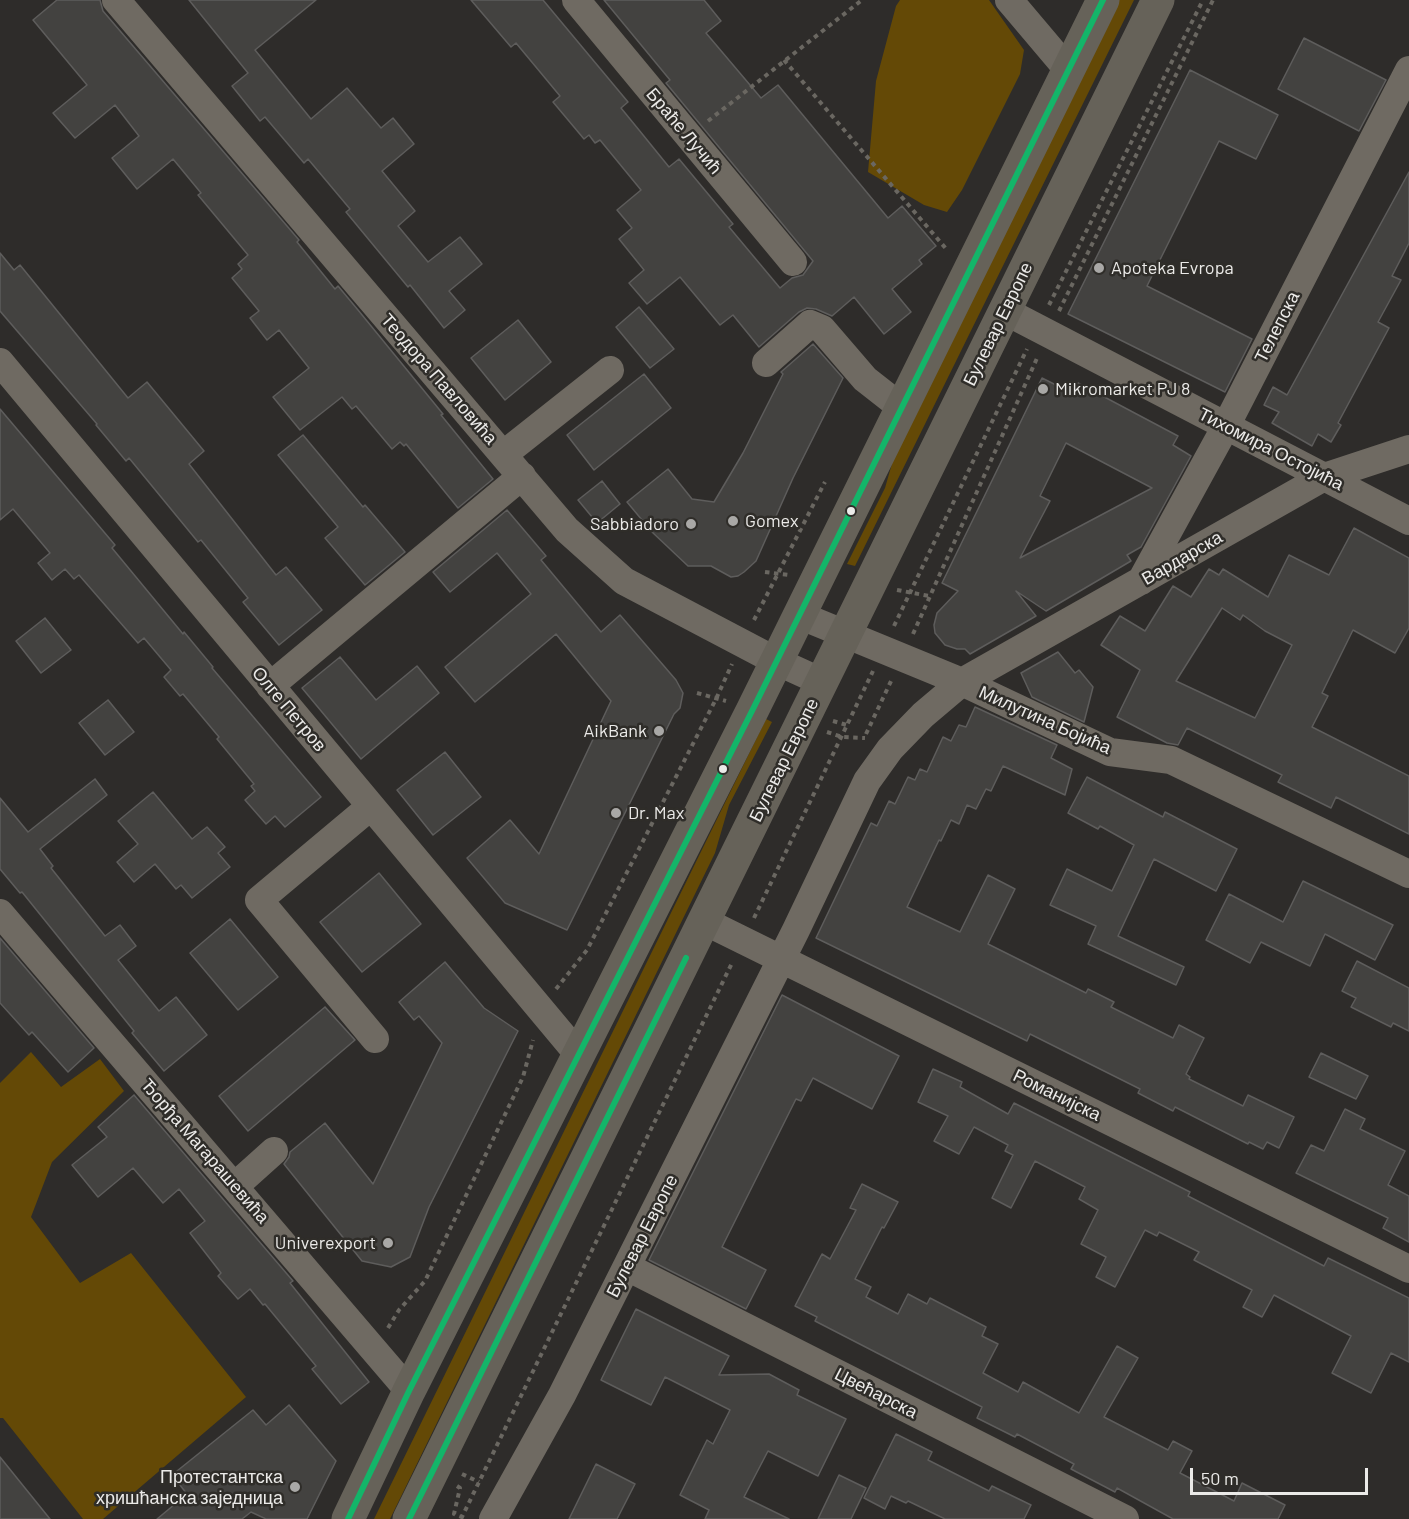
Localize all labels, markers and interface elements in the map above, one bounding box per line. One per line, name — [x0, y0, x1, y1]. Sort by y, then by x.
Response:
street label: Браће Лучић — [642, 83, 726, 179]
place label: Apoteka Evropa — [1111, 257, 1234, 279]
street label: Булевар Европе — [959, 259, 1037, 389]
marker: Apoteka Evropa — [1092, 261, 1106, 275]
street label: Телепска — [1250, 288, 1304, 366]
street label: Теодора Павловића — [376, 309, 502, 449]
place label: Mikromarket PJ 8 — [1055, 378, 1190, 400]
marker: Mikromarket PJ 8 — [1036, 382, 1050, 396]
street label: Тихомира Остојића — [1195, 403, 1347, 495]
unlabelled marker — [845, 505, 857, 517]
place label: Gomex — [745, 510, 799, 532]
place label: Sabbiadoro — [590, 513, 679, 535]
marker: Gomex — [726, 514, 740, 528]
marker: Sabbiadoro — [684, 517, 698, 531]
street label: Вардарска — [1138, 526, 1226, 590]
street label: Олге Петров — [247, 662, 331, 756]
street label: Милутина Бојића — [976, 681, 1114, 759]
street label: Булевар Европе — [745, 695, 823, 825]
place label: AikBank — [583, 720, 647, 742]
marker: AikBank — [652, 724, 666, 738]
unlabelled marker — [717, 763, 729, 775]
place label: Dr. Max — [628, 802, 684, 824]
marker: Dr. Max — [609, 806, 623, 820]
street label: Романијска — [1010, 1064, 1104, 1126]
street label: Ђорђа Магарашевића — [136, 1074, 274, 1228]
street label: Булевар Европе — [602, 1171, 682, 1301]
place label: Univerexport — [275, 1232, 376, 1254]
marker: Univerexport — [381, 1236, 395, 1250]
street label: Цвећарска — [831, 1363, 921, 1423]
scale bar — [1193, 1456, 1372, 1494]
place label: Протестантска хришћанска заједница — [96, 1466, 283, 1508]
text: 50 m — [1201, 1467, 1239, 1489]
marker: Протестантска хришћанска заједница — [288, 1480, 302, 1494]

